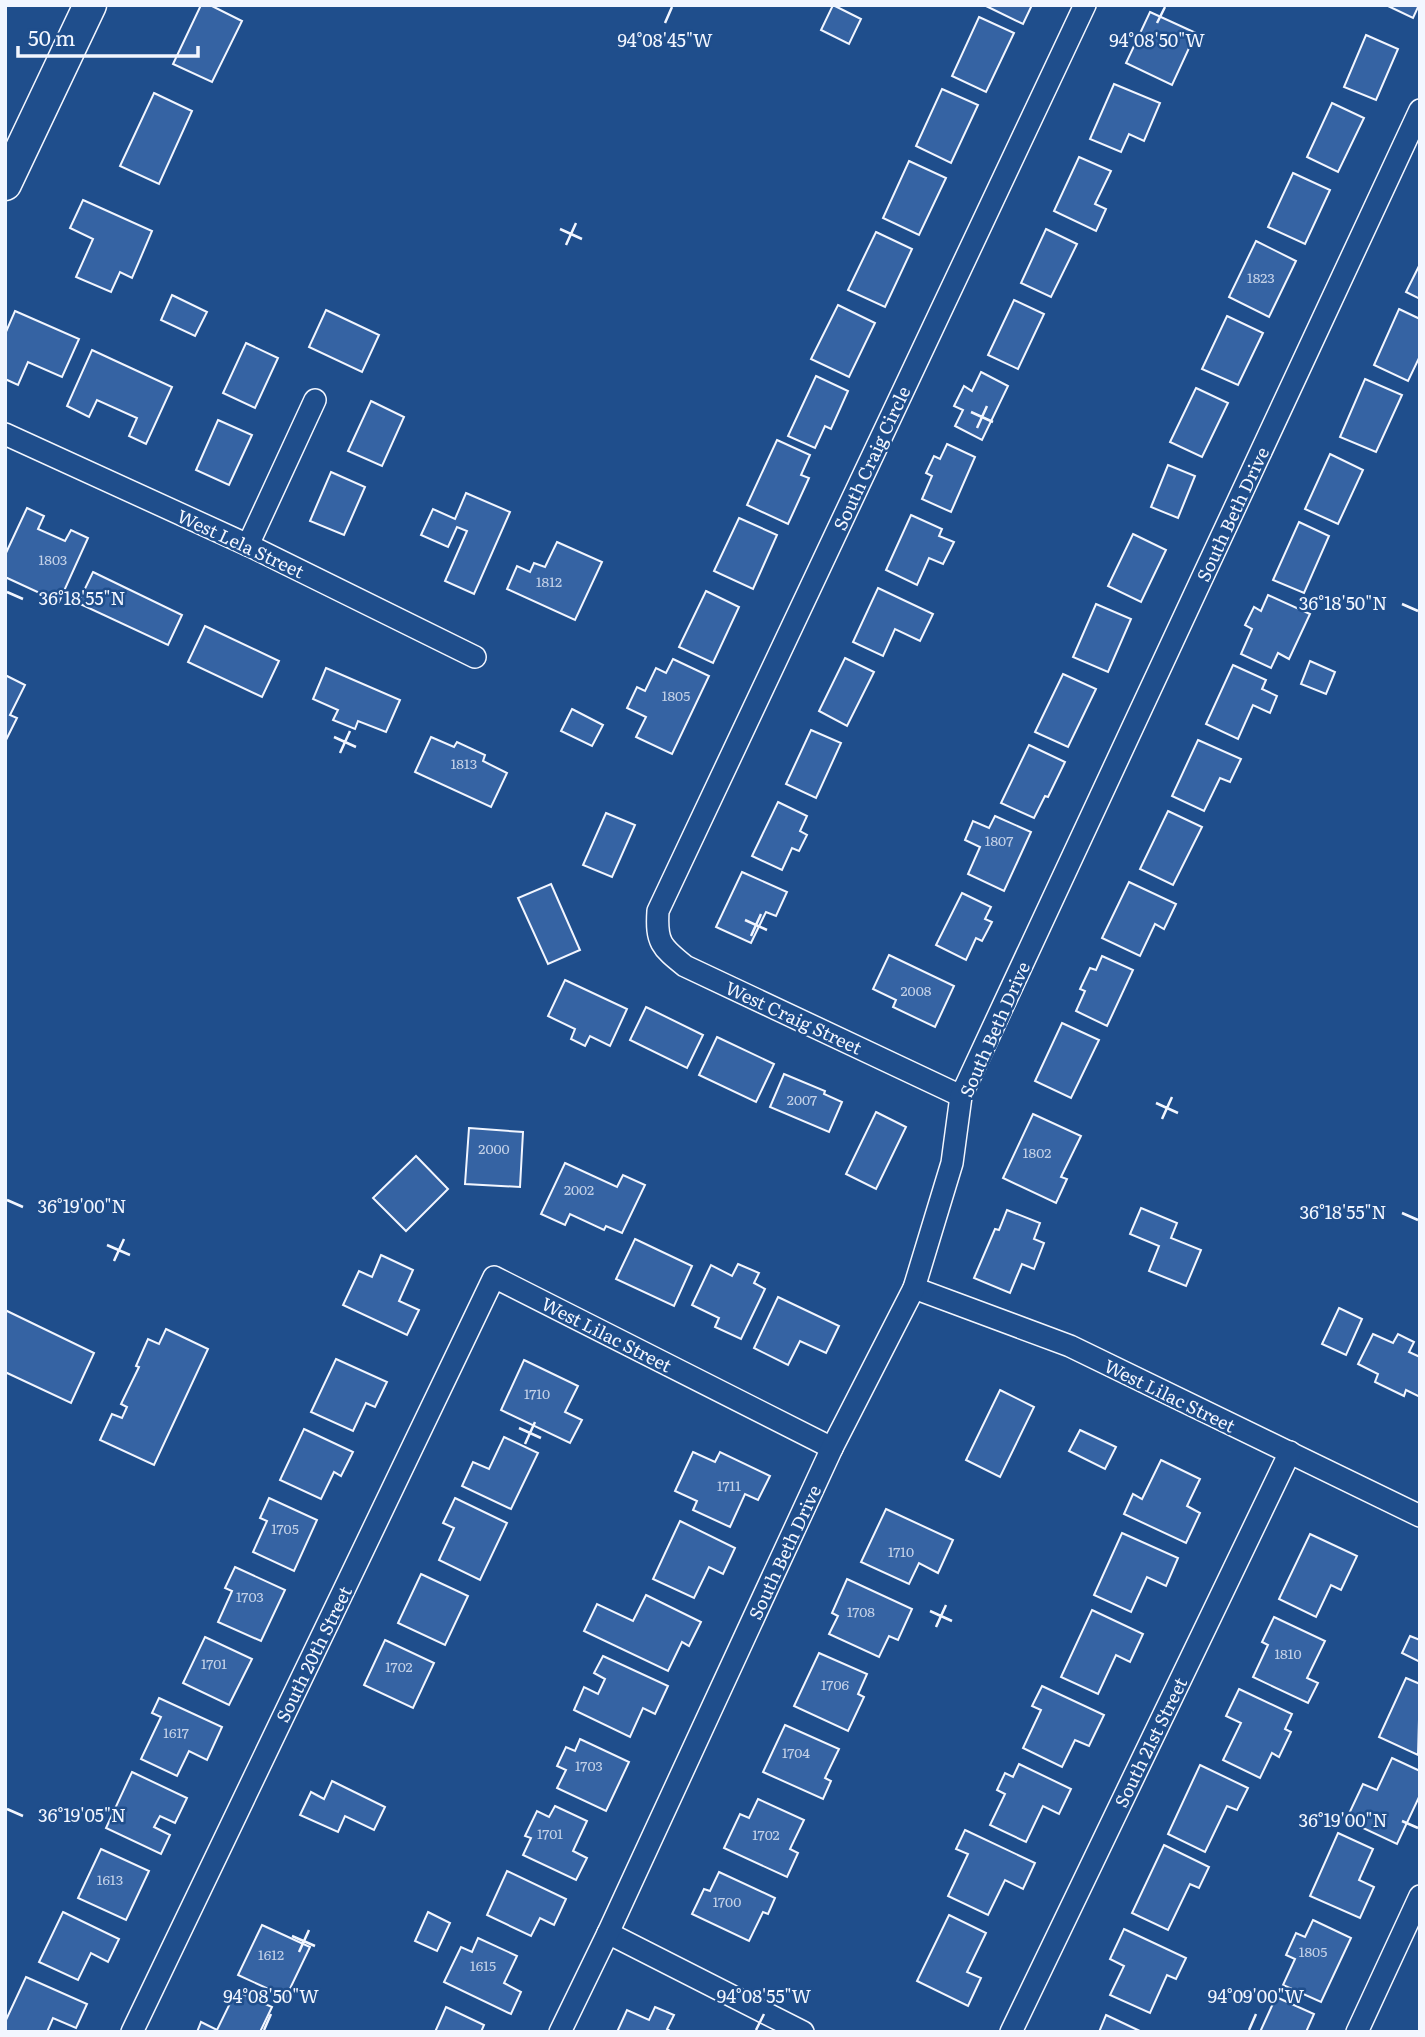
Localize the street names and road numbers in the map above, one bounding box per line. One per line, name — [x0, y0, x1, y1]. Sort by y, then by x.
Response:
street label: South Craig Circle — [826, 381, 916, 535]
street label: South Beth Drive — [1189, 442, 1275, 586]
street label: West Lela Street — [173, 502, 310, 585]
street label: South Beth Drive — [952, 957, 1036, 1101]
street label: West Craig Street — [721, 974, 867, 1061]
street label: West Lilac Street — [537, 1289, 678, 1379]
street label: West Lilac Street — [1100, 1351, 1241, 1439]
street label: South Beth Drive — [741, 1480, 827, 1624]
street label: South 20th Street — [268, 1581, 358, 1727]
street label: South 21st Street — [1107, 1672, 1194, 1812]

